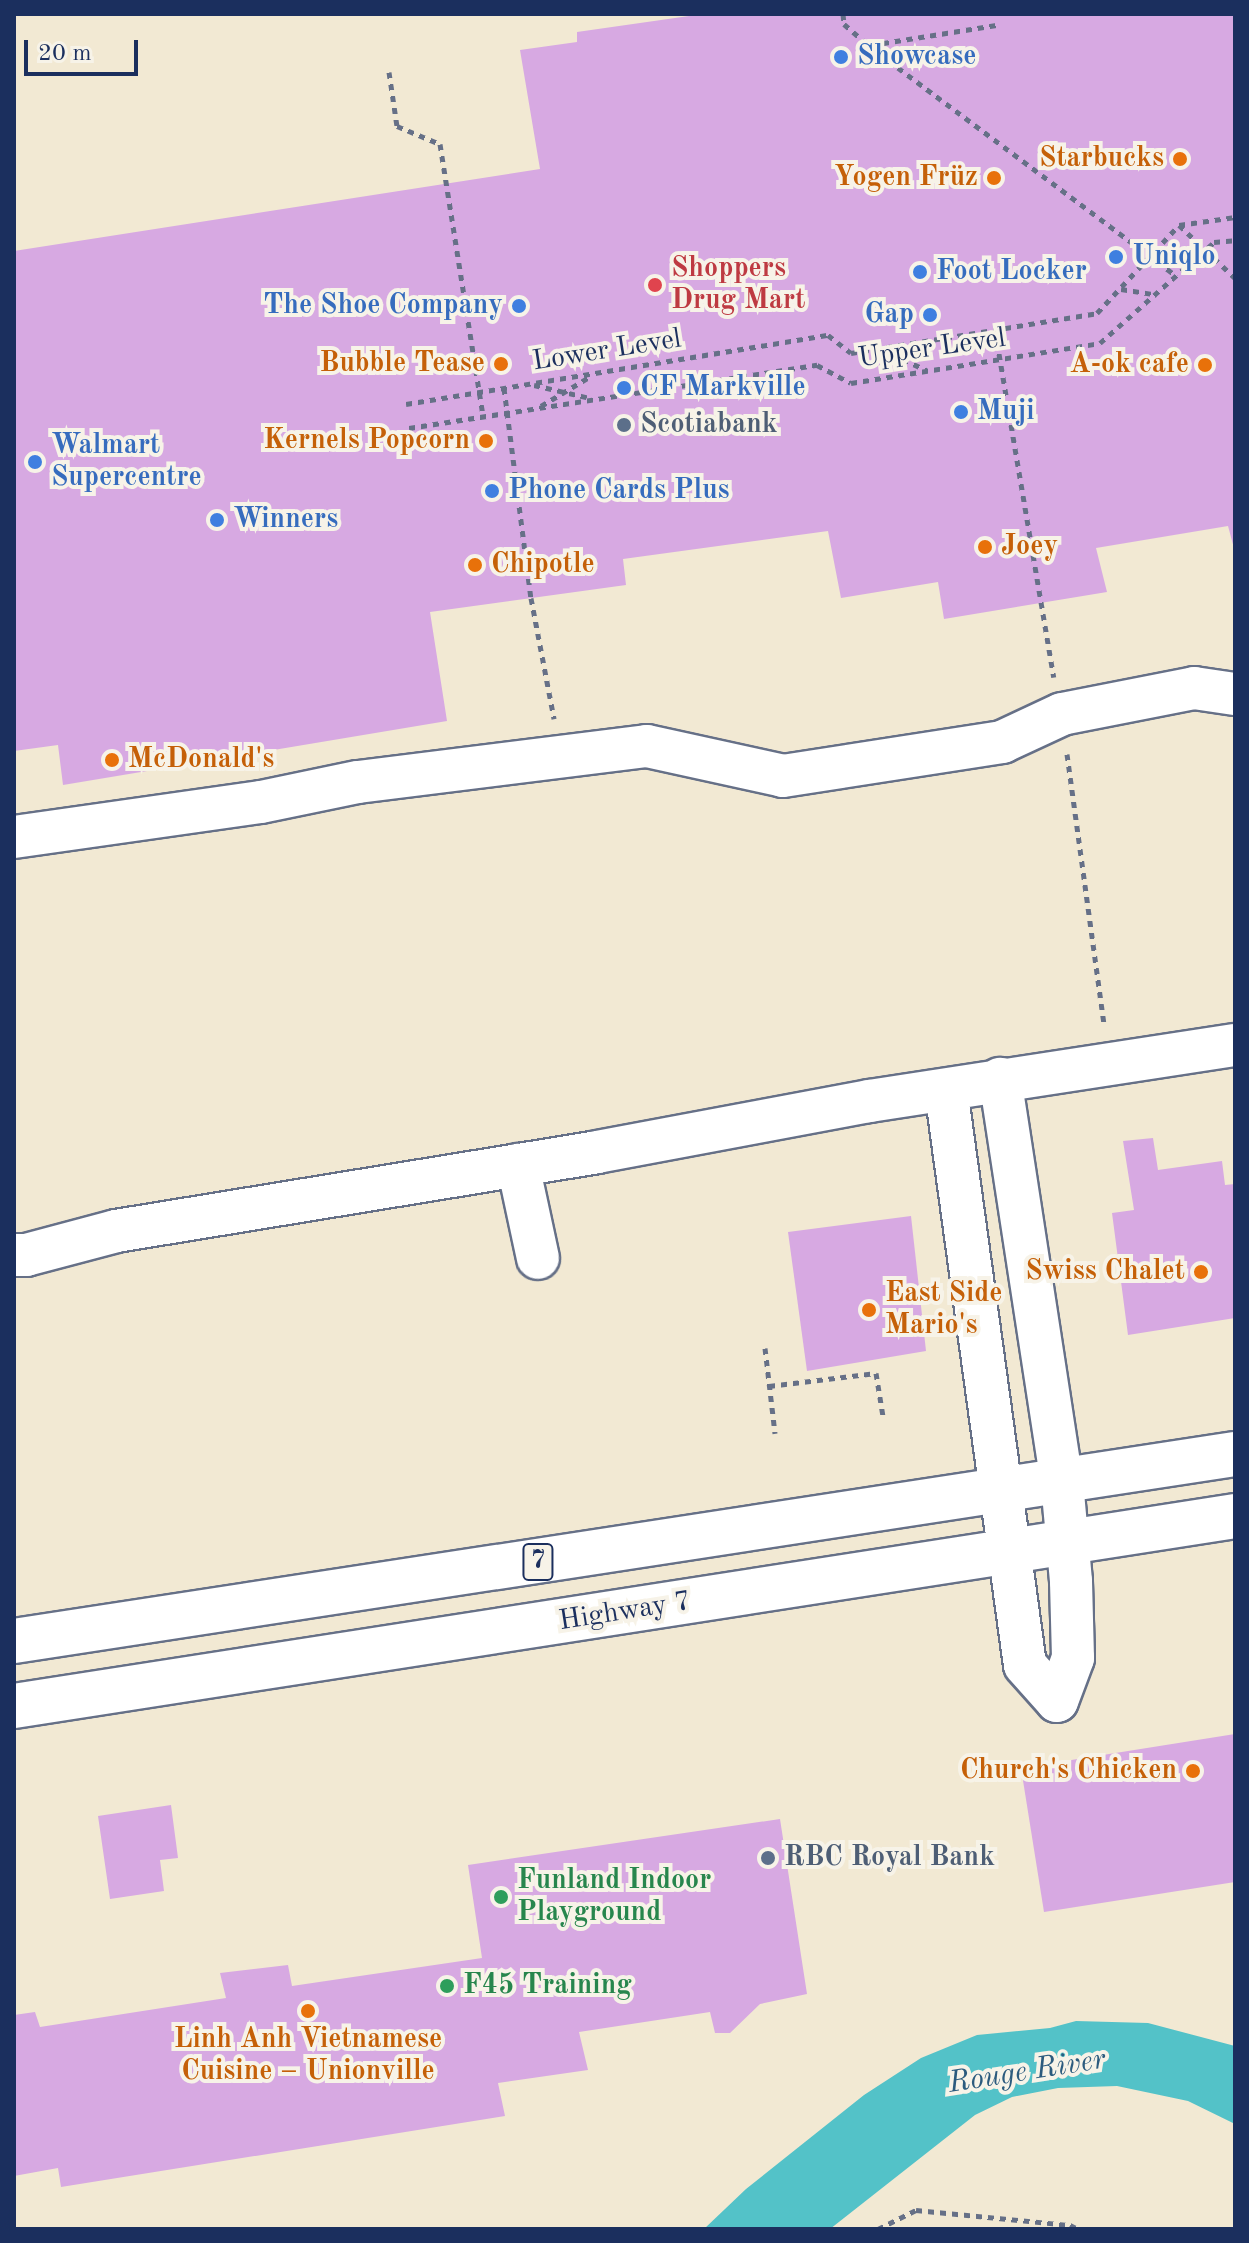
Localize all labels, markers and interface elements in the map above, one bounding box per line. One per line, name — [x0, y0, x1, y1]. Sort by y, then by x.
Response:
scale bar — [28, 24, 142, 74]
place label: Showcase — [857, 40, 976, 74]
text: 20 m — [38, 42, 92, 66]
marker: Showcase — [832, 48, 850, 66]
place label: Starbucks — [1039, 142, 1164, 176]
marker: Starbucks — [1171, 150, 1189, 168]
place label: Yogen Früz — [834, 161, 978, 195]
marker: Yogen Früz — [985, 169, 1003, 187]
place label: Uniqlo — [1132, 240, 1215, 274]
marker: Uniqlo — [1107, 248, 1125, 266]
place label: Shoppers Drug Mart — [671, 252, 805, 318]
place label: Foot Locker — [936, 255, 1087, 289]
marker: Foot Locker — [911, 263, 929, 281]
marker: Shoppers Drug Mart — [646, 276, 664, 294]
place label: The Shoe Company — [263, 289, 503, 323]
marker: The Shoe Company — [510, 297, 528, 315]
place label: Gap — [864, 298, 914, 332]
marker: Gap — [921, 306, 939, 324]
street label: Upper Level — [856, 322, 1008, 376]
street label: Lower Level — [530, 323, 684, 379]
place label: Bubble Tease — [320, 347, 485, 381]
place label: A-ok cafe — [1070, 348, 1189, 382]
marker: Bubble Tease — [492, 355, 510, 373]
marker: A-ok cafe — [1196, 356, 1214, 374]
place label: CF Markville — [640, 371, 806, 405]
marker: CF Markville — [615, 379, 633, 397]
place label: Muji — [977, 395, 1035, 429]
marker: Muji — [952, 403, 970, 421]
place label: Scotiabank — [640, 408, 778, 442]
marker: Scotiabank — [615, 416, 633, 434]
place label: Kernels Popcorn — [263, 424, 470, 458]
place label: Walmart Supercentre — [51, 429, 202, 495]
marker: Kernels Popcorn — [477, 432, 495, 450]
marker: Walmart Supercentre — [26, 453, 44, 471]
place label: Phone Cards Plus — [508, 474, 730, 508]
marker: Phone Cards Plus — [483, 482, 501, 500]
place label: Winners — [233, 503, 338, 537]
marker: Winners — [208, 511, 226, 529]
place label: Joey — [1001, 530, 1058, 564]
marker: Joey — [976, 538, 994, 556]
place label: Chipotle — [491, 548, 595, 582]
marker: Chipotle — [466, 556, 484, 574]
place label: McDonald's — [128, 743, 274, 777]
marker: McDonald's — [103, 751, 121, 769]
place label: Swiss Chalet — [1025, 1255, 1185, 1289]
marker: Swiss Chalet — [1192, 1263, 1210, 1281]
place label: East Side Mario's — [885, 1277, 1003, 1343]
marker: East Side Mario's — [860, 1301, 878, 1319]
road number: 7 — [522, 1540, 554, 1584]
street label: Highway 7 — [557, 1585, 693, 1639]
place label: Church's Chicken — [960, 1754, 1177, 1788]
marker: Church's Chicken — [1184, 1762, 1202, 1780]
place label: RBC Royal Bank — [784, 1841, 995, 1875]
marker: RBC Royal Bank — [759, 1849, 777, 1867]
place label: Funland Indoor Playground — [517, 1864, 711, 1930]
marker: Funland Indoor Playground — [492, 1888, 510, 1906]
place label: F45 Training — [463, 1969, 632, 2003]
marker: F45 Training — [438, 1977, 456, 1995]
marker: Linh Anh Vietnamese Cuisine – Unionville — [299, 2002, 317, 2020]
place label: Linh Anh Vietnamese Cuisine – Unionville — [174, 2023, 442, 2089]
water label: Rouge River — [946, 2042, 1108, 2102]

